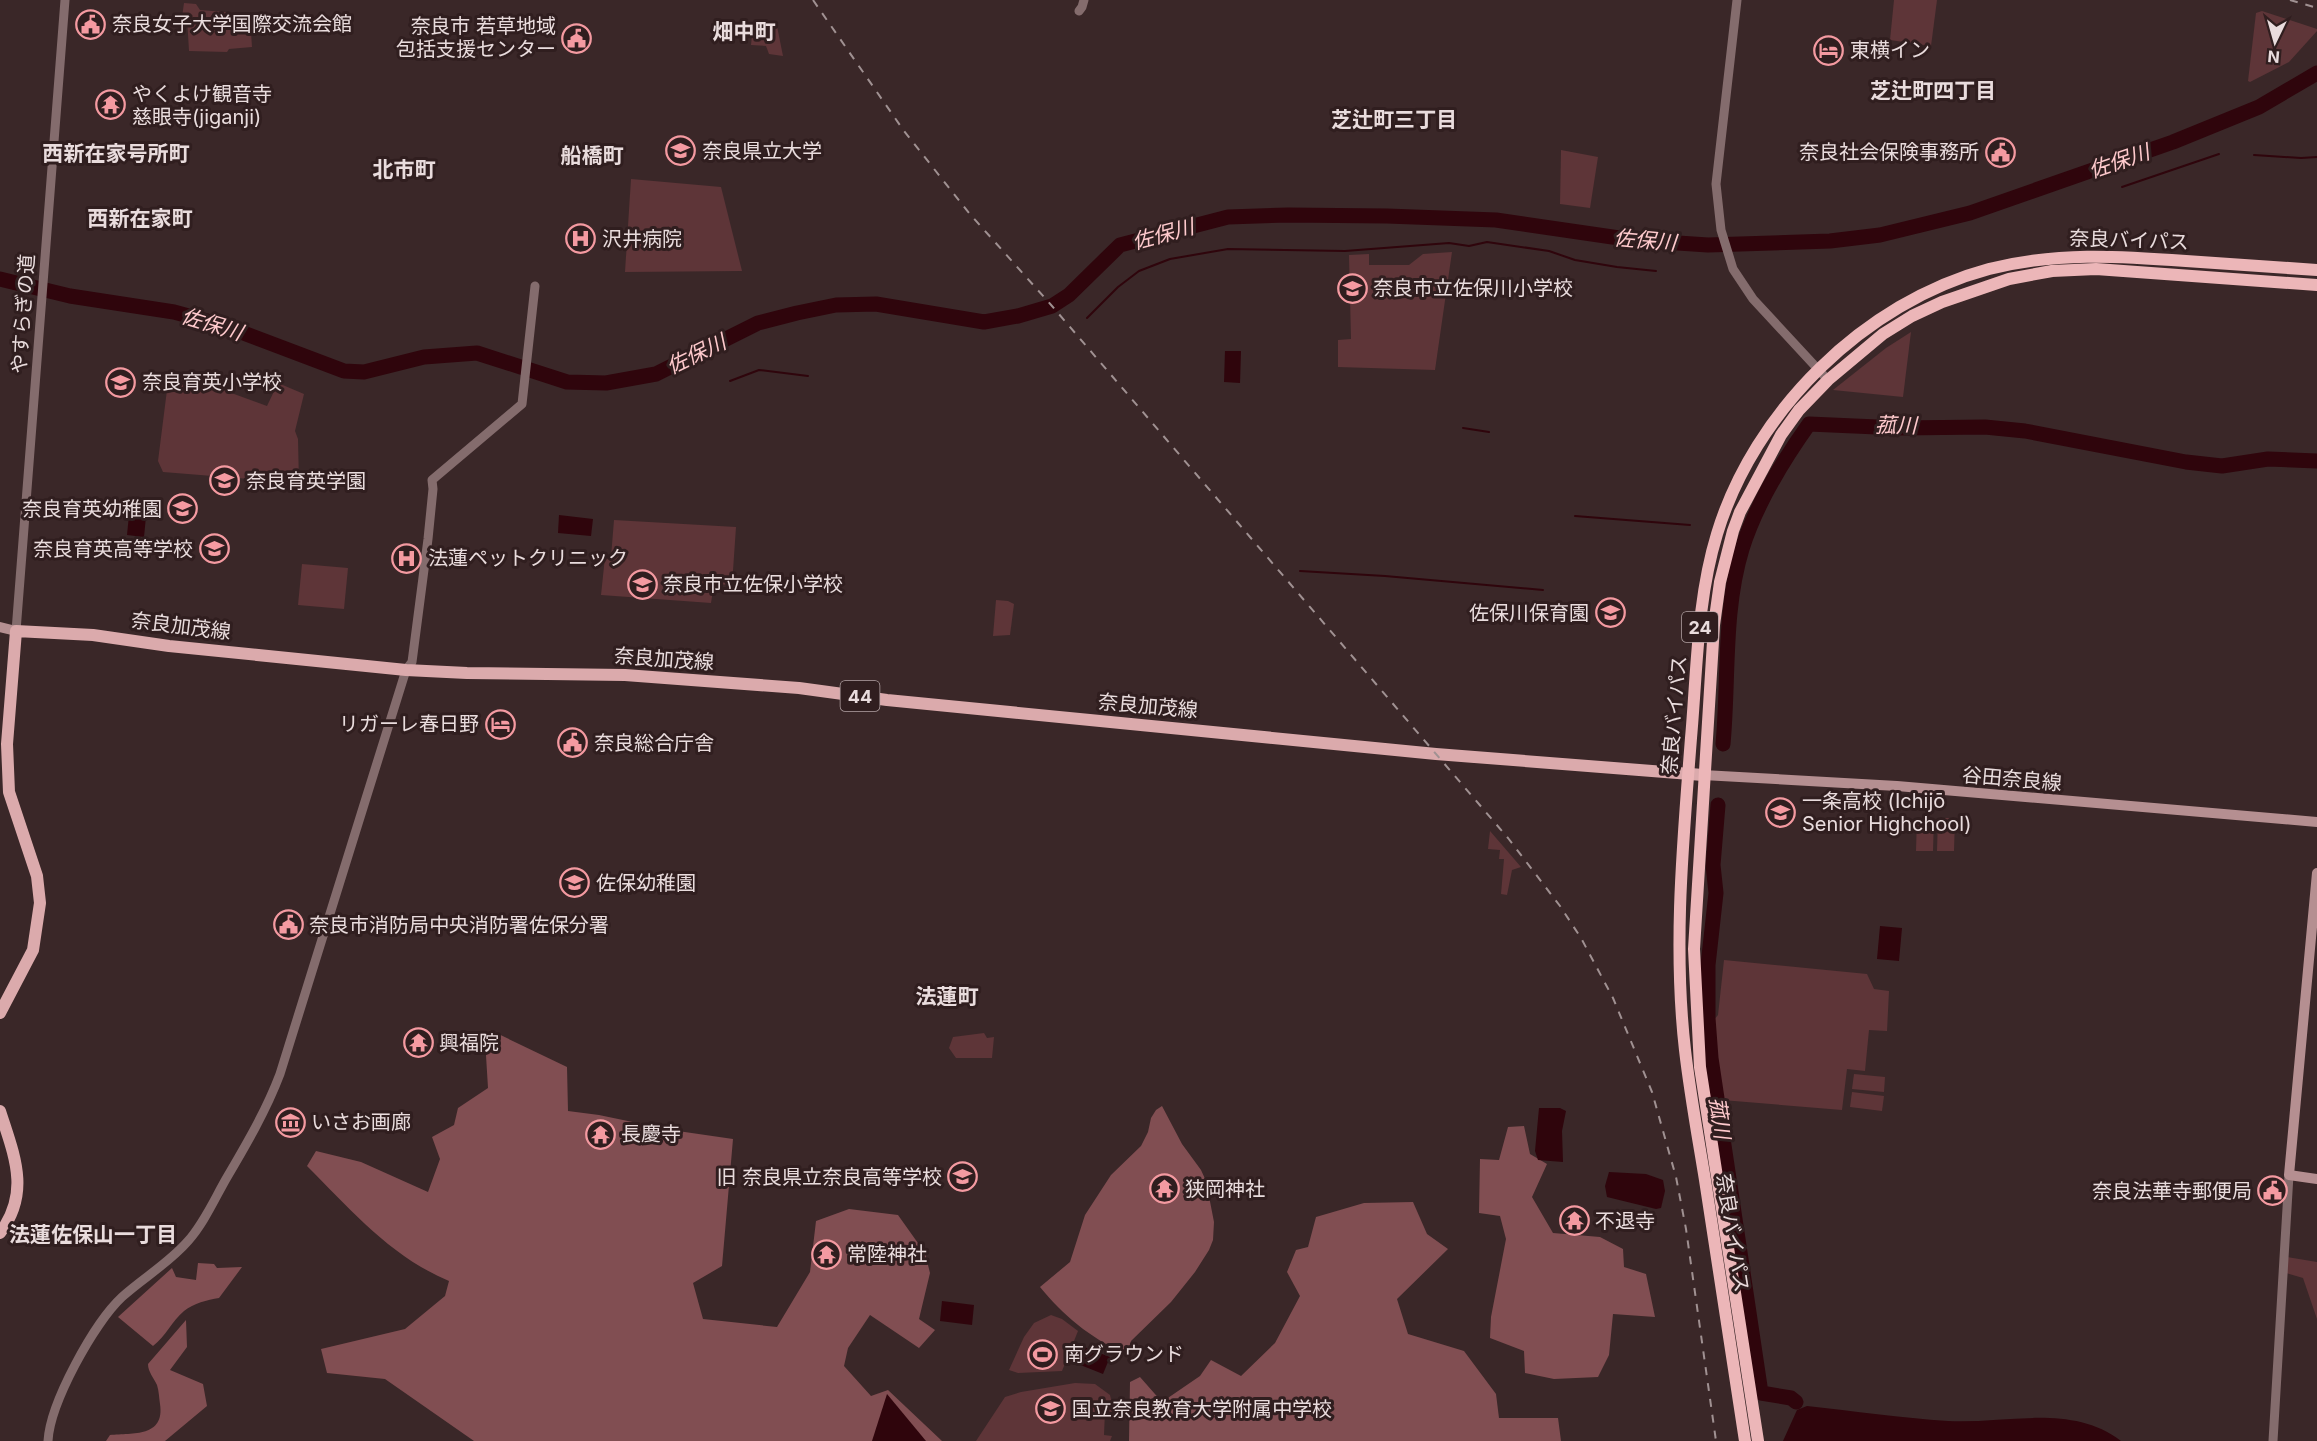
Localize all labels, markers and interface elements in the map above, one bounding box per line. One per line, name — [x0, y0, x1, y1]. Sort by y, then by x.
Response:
public building icon: 奈良女子大学国際交流会館 — [75, 8, 107, 40]
place label: 奈良女子大学国際交流会館 — [112, 12, 352, 36]
north arrow — [2245, 12, 2305, 72]
place label: 奈良市 若草地域 包括支援センター — [396, 14, 556, 61]
district label: 畑中町 — [713, 19, 776, 44]
public building icon: 奈良市 若草地域 包括支援センター — [561, 22, 593, 54]
hotel icon: 東横イン — [1813, 34, 1845, 66]
place label: 東横イン — [1850, 38, 1930, 62]
text: N — [2267, 46, 2281, 67]
district label: 芝辻町四丁目 — [1870, 78, 1996, 103]
place label: やくよけ観音寺 慈眼寺(jiganji) — [132, 82, 272, 129]
temple icon: やくよけ観音寺 慈眼寺(jiganji) — [95, 89, 127, 121]
district label: 芝辻町三丁目 — [1331, 107, 1457, 132]
school or university icon: 奈良県立大学 — [665, 135, 697, 167]
public building icon: 奈良社会保険事務所 — [1984, 136, 2016, 168]
water label: 佐保川 — [2085, 138, 2155, 183]
place label: 奈良県立大学 — [702, 139, 822, 163]
place label: 奈良社会保険事務所 — [1799, 140, 1979, 164]
district label: 西新在家号所町 — [43, 141, 190, 166]
district label: 船橋町 — [561, 143, 624, 168]
district label: 北市町 — [373, 157, 436, 182]
district label: 西新在家町 — [88, 206, 193, 231]
water label: 佐保川 — [1129, 213, 1199, 254]
hospital icon: 沢井病院 — [565, 223, 597, 255]
water label: 佐保川 — [1613, 225, 1679, 255]
street label: 奈良バイパス — [2069, 226, 2189, 254]
place label: 沢井病院 — [602, 227, 682, 251]
street label: やすらぎの道 — [7, 253, 39, 375]
school or university icon: 奈良市立佐保川小学校 — [1336, 272, 1368, 304]
place label: 奈良市立佐保川小学校 — [1373, 276, 1573, 300]
water label: 佐保川 — [178, 303, 248, 346]
water label: 佐保川 — [662, 328, 732, 379]
school or university icon: 奈良育英小学校 — [105, 366, 137, 398]
place label: 奈良育英小学校 — [142, 370, 282, 394]
water label: 菰川 — [1875, 412, 1919, 438]
school or university icon: 奈良育英学園 — [209, 465, 241, 497]
place label: 奈良育英学園 — [246, 469, 366, 493]
school or university icon: 奈良育英幼稚園 — [167, 493, 199, 525]
place label: 奈良育英幼稚園 — [22, 497, 162, 521]
school or university icon: 奈良育英高等学校 — [198, 533, 230, 565]
place label: 奈良育英高等学校 — [33, 537, 193, 561]
hospital icon: 法蓮ペットクリニック — [391, 542, 423, 574]
place label: 法蓮ペットクリニック — [428, 546, 628, 570]
school or university icon: 奈良市立佐保小学校 — [626, 568, 658, 600]
place label: 奈良市立佐保小学校 — [663, 572, 843, 596]
school or university icon: 佐保川保育園 — [1594, 597, 1626, 629]
place label: 佐保川保育園 — [1469, 601, 1589, 625]
street label: 奈良加茂線 — [130, 608, 232, 644]
road number: 24 — [1682, 612, 1718, 642]
street label: 奈良加茂線 — [613, 644, 715, 674]
street label: 奈良バイパス — [1657, 654, 1691, 776]
road number: 44 — [840, 681, 880, 711]
street label: 奈良加茂線 — [1097, 690, 1199, 722]
hotel icon: リガーレ春日野 — [484, 708, 516, 740]
place label: リガーレ春日野 — [339, 712, 479, 736]
public building icon: 奈良総合庁舎 — [557, 727, 589, 759]
place label: 奈良総合庁舎 — [594, 731, 714, 755]
street label: 谷田奈良線 — [1961, 763, 2063, 795]
place label: 一条高校 (Ichijō Senior Highchool) — [1802, 789, 1971, 836]
school or university icon: 一条高校 (Ichijō Senior Highchool) — [1765, 796, 1797, 828]
school or university icon: 佐保幼稚園 — [559, 867, 591, 899]
place label: 佐保幼稚園 — [596, 871, 696, 895]
public building icon: 奈良市消防局中央消防署佐保分署 — [272, 909, 304, 941]
place label: 奈良市消防局中央消防署佐保分署 — [309, 913, 609, 937]
district label: 法蓮町 — [916, 984, 979, 1009]
temple icon: 興福院 — [402, 1027, 434, 1059]
place label: 興福院 — [439, 1031, 499, 1055]
water label: 菰川 — [1705, 1095, 1736, 1143]
museum icon: いさお画廊 — [274, 1106, 306, 1138]
place label: いさお画廊 — [311, 1110, 411, 1134]
temple icon: 長慶寺 — [584, 1118, 616, 1150]
place label: 長慶寺 — [621, 1122, 681, 1146]
school or university icon: 旧 奈良県立奈良高等学校 — [947, 1161, 979, 1193]
place label: 旧 奈良県立奈良高等学校 — [716, 1165, 942, 1189]
street label: 奈良バイパス — [1712, 1172, 1754, 1294]
temple icon: 狭岡神社 — [1148, 1173, 1180, 1205]
public building icon: 奈良法華寺郵便局 — [2257, 1175, 2289, 1207]
place label: 狭岡神社 — [1185, 1177, 1265, 1201]
place label: 奈良法華寺郵便局 — [2092, 1179, 2252, 1203]
temple icon: 不退寺 — [1558, 1205, 1590, 1237]
place label: 不退寺 — [1595, 1209, 1655, 1233]
district label: 法蓮佐保山一丁目 — [9, 1222, 177, 1247]
temple icon: 常陸神社 — [810, 1238, 842, 1270]
place label: 常陸神社 — [847, 1242, 927, 1266]
sports icon: 南グラウンド — [1027, 1338, 1059, 1370]
place label: 南グラウンド — [1064, 1342, 1184, 1366]
school or university icon: 国立奈良教育大学附属中学校 — [1035, 1393, 1067, 1425]
place label: 国立奈良教育大学附属中学校 — [1072, 1397, 1332, 1421]

